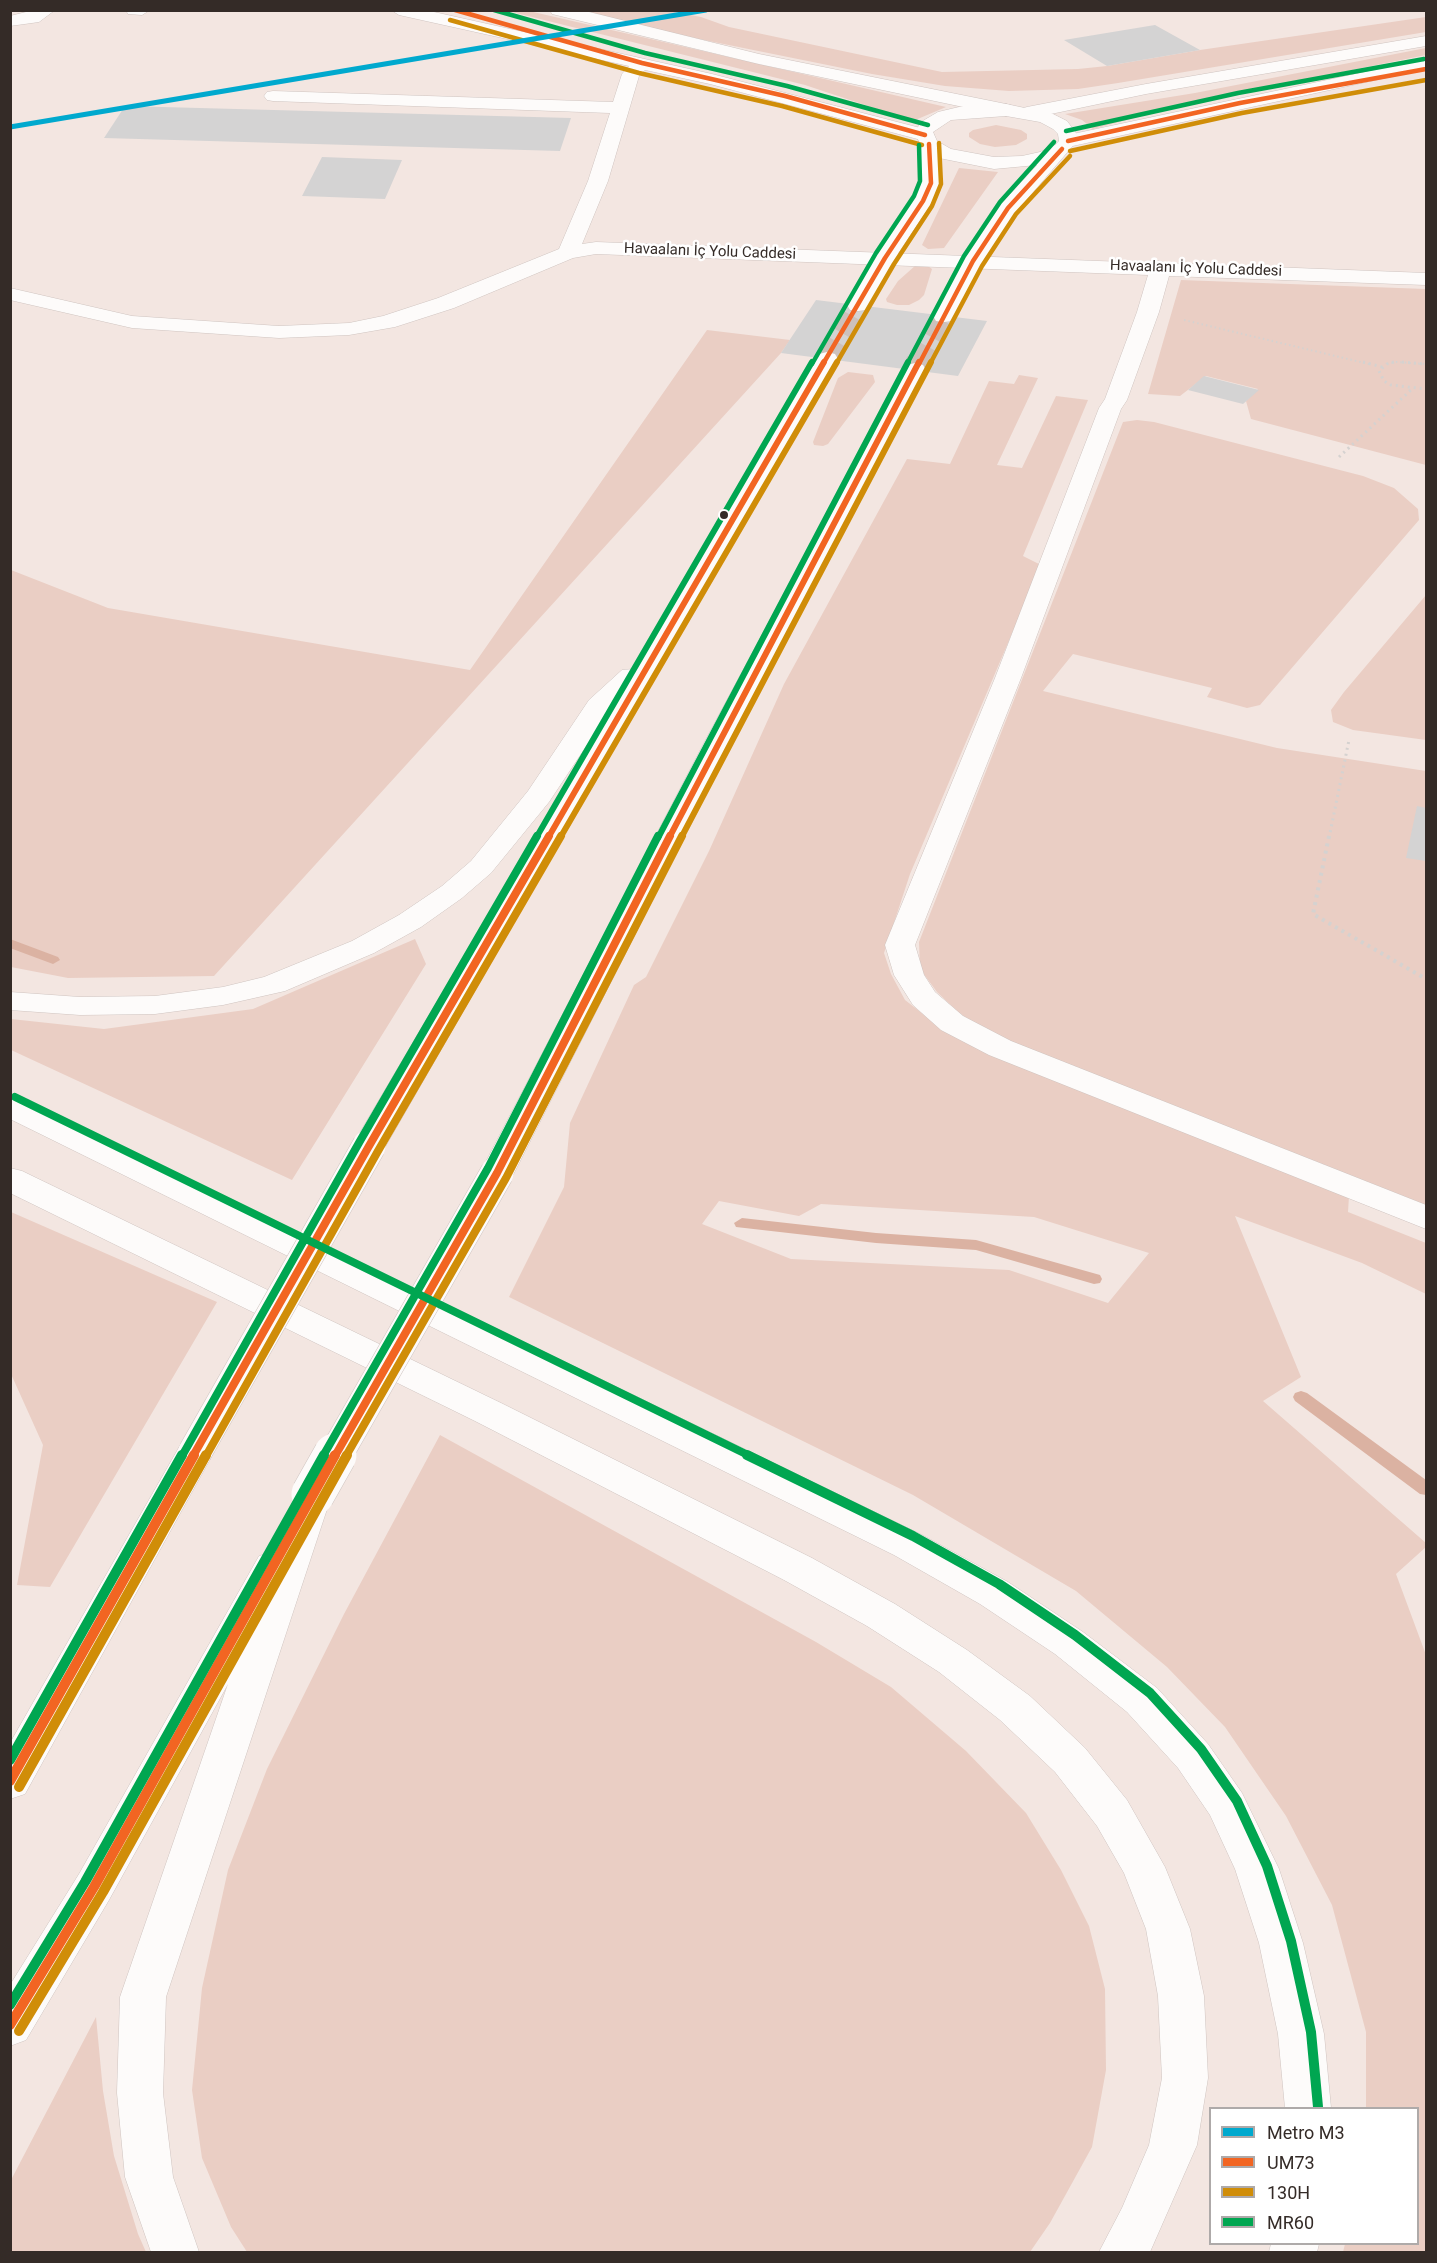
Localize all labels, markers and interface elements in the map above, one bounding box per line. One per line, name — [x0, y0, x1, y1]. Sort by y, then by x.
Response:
street label: Havaalanı İç Yolu Caddesi — [624, 240, 796, 264]
street label: Havaalanı İç Yolu Caddesi — [1110, 257, 1282, 281]
unlabelled marker — [718, 509, 730, 521]
legend — [1209, 2107, 1419, 2245]
text: Metro M3 — [1267, 2122, 1345, 2143]
text: UM73 — [1267, 2152, 1315, 2173]
text: 130H — [1267, 2182, 1310, 2203]
text: MR60 — [1267, 2212, 1314, 2233]

